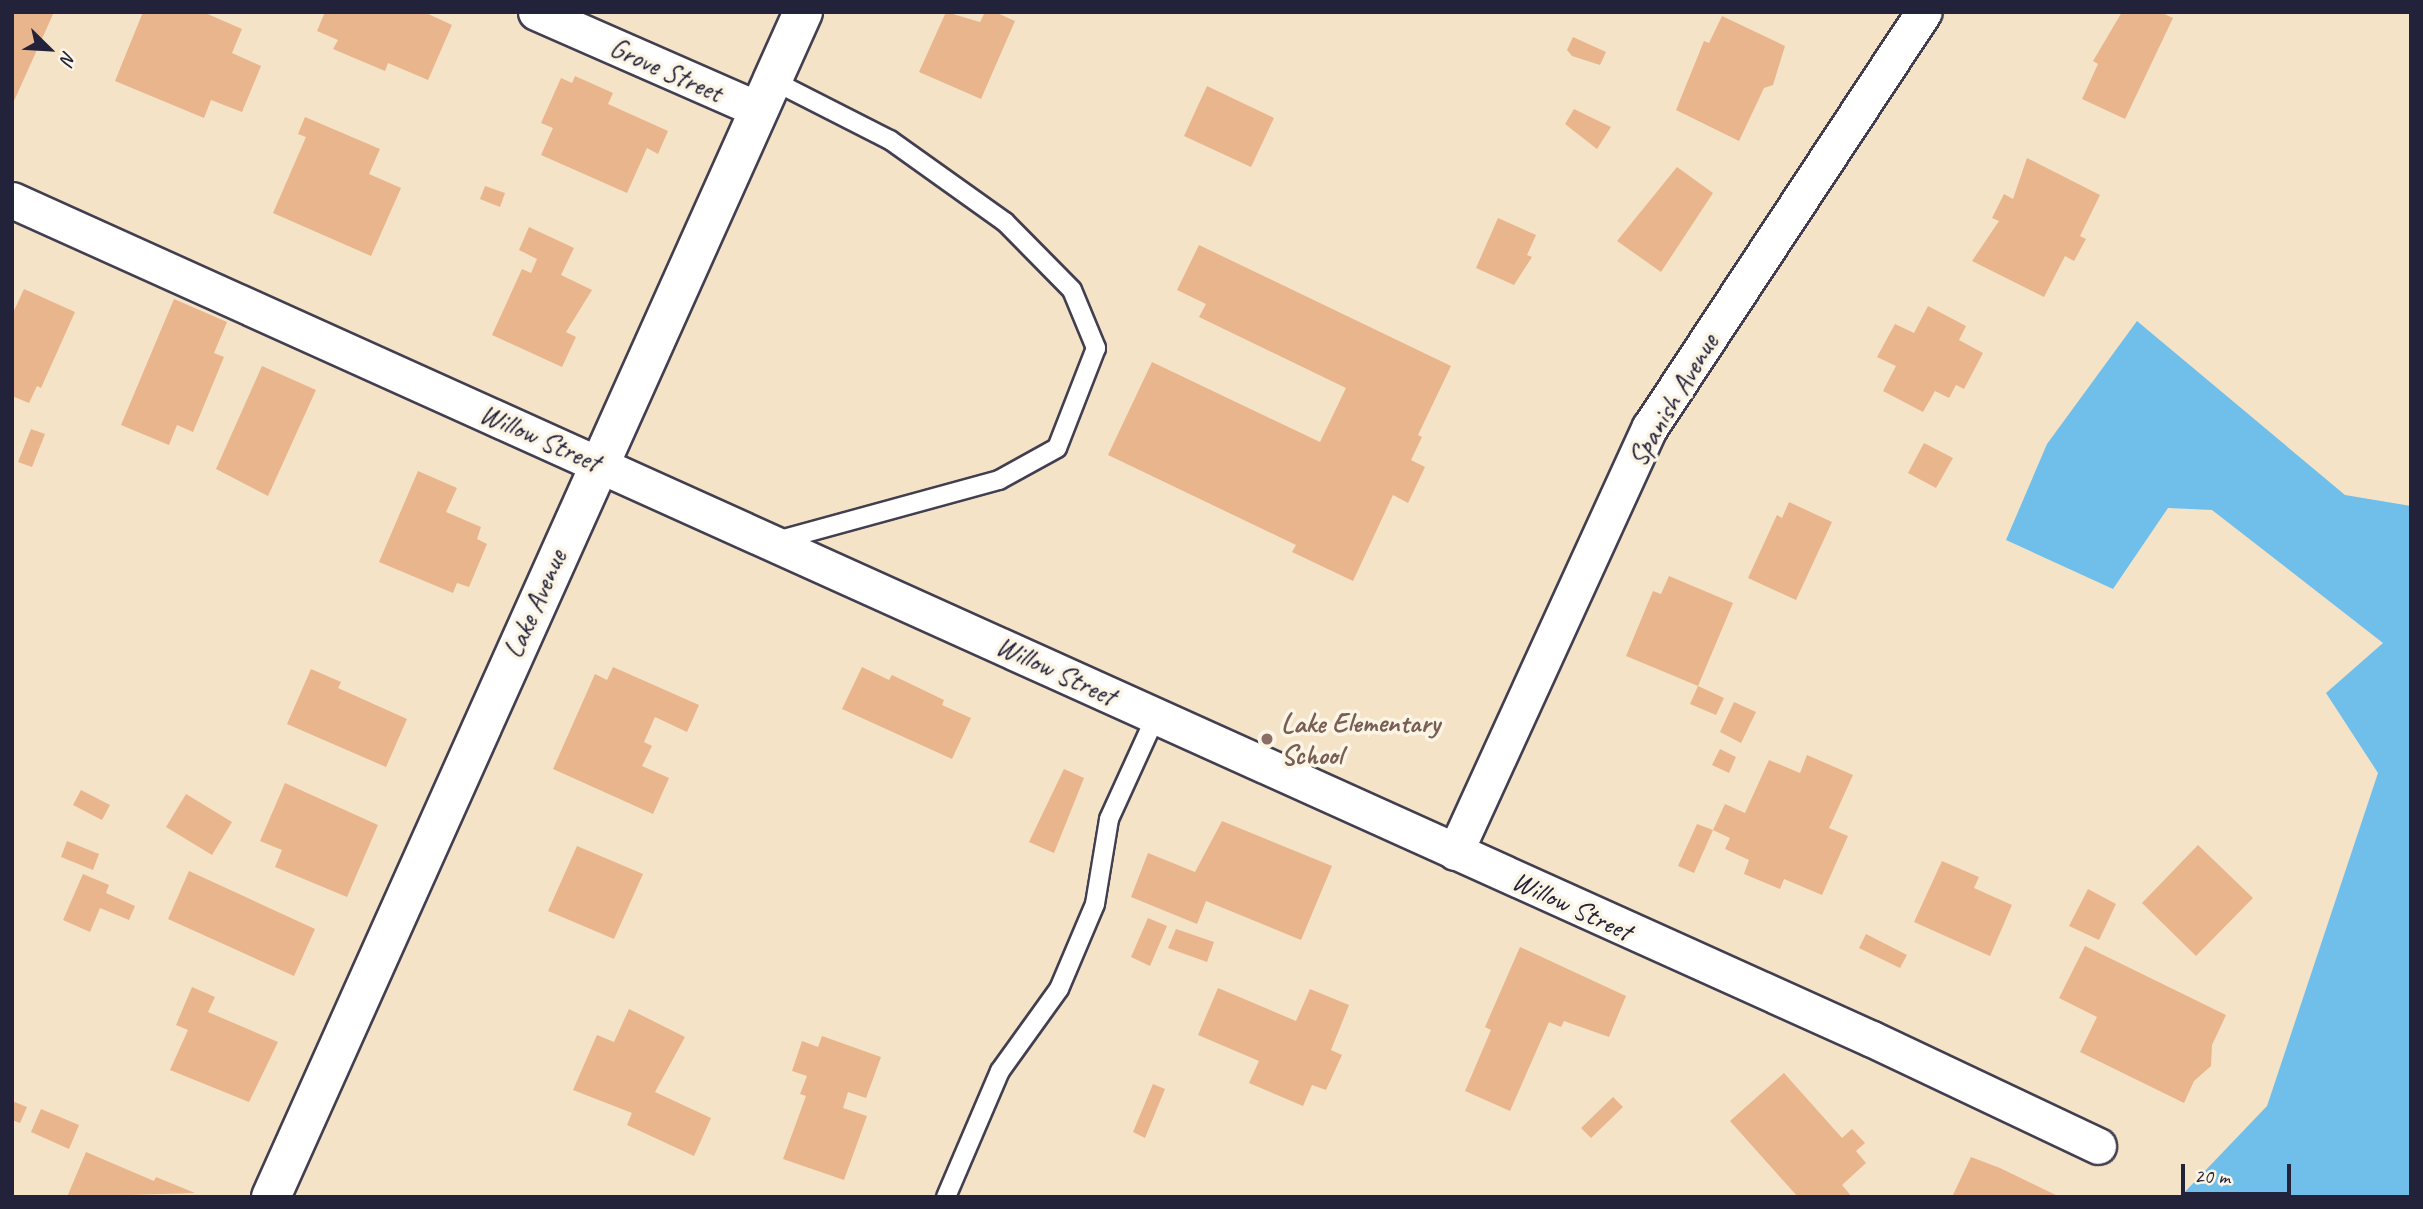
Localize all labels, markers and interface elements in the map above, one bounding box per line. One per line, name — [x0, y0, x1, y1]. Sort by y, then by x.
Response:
north arrow — [14, 14, 84, 84]
street label: Grove Street — [604, 30, 728, 110]
text: N — [55, 47, 82, 68]
street label: Spanish Avenue — [1621, 328, 1725, 472]
street label: Willow Street — [475, 397, 605, 479]
street label: Lake Avenue — [496, 545, 574, 663]
street label: Willow Street — [991, 629, 1121, 713]
place label: Lake Elementary School — [1281, 706, 1441, 772]
marker: Lake Elementary School — [1259, 731, 1275, 747]
street label: Willow Street — [1507, 864, 1637, 948]
scale bar — [2185, 1150, 2295, 1194]
text: 20 m — [2194, 1163, 2230, 1189]

